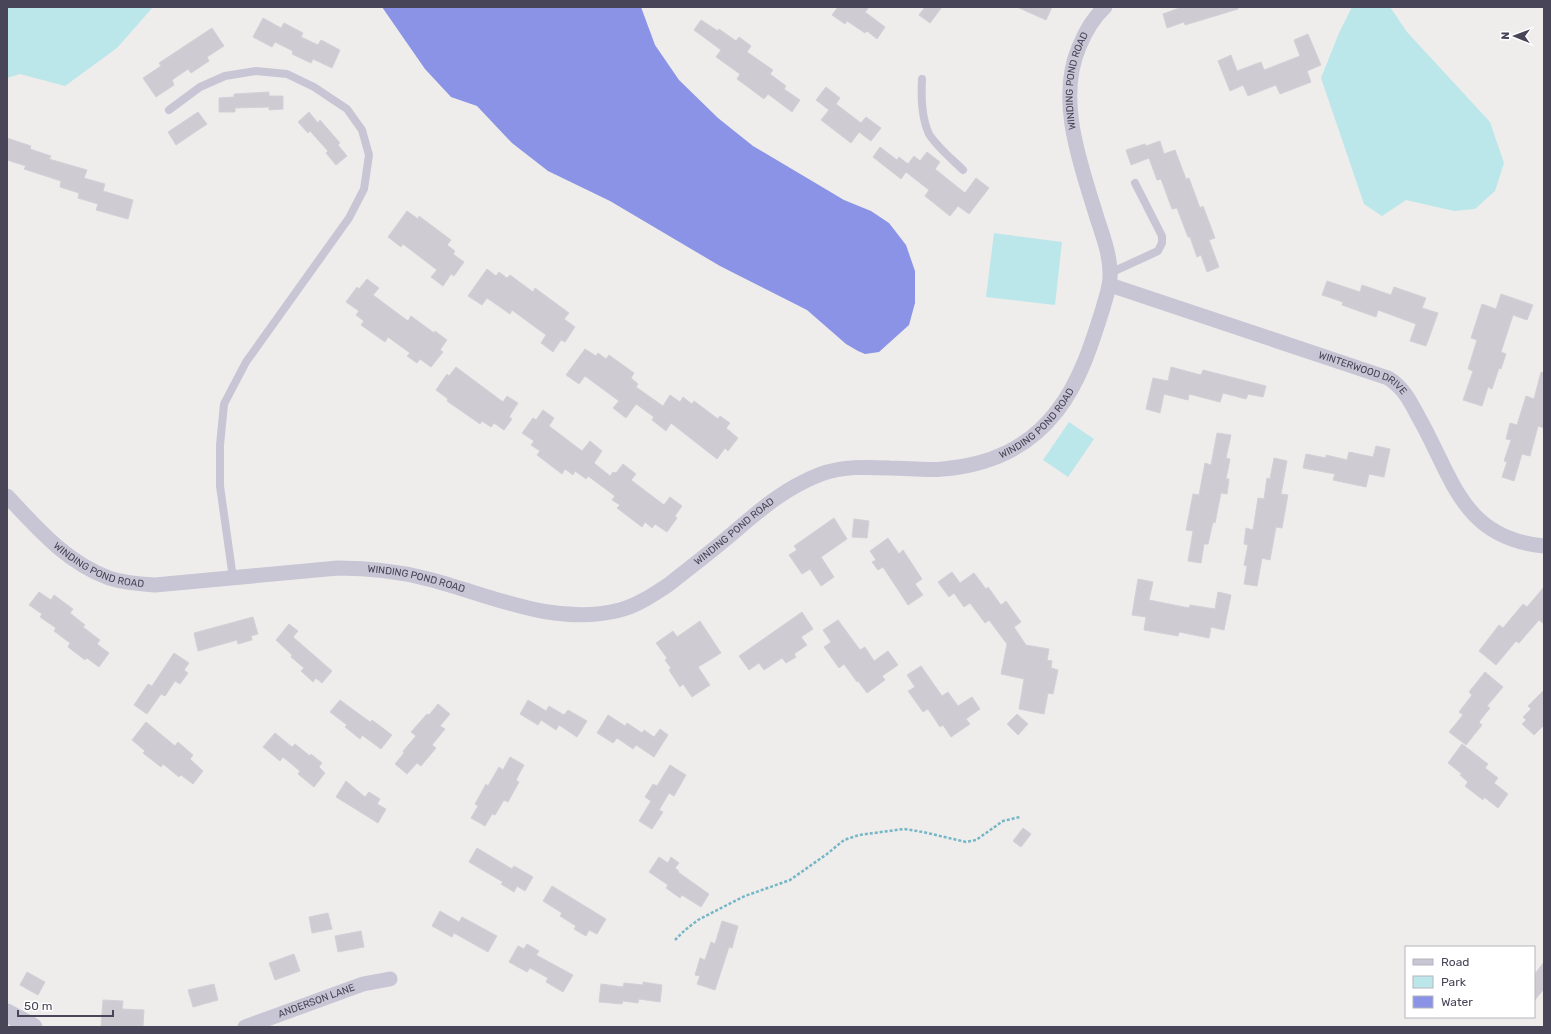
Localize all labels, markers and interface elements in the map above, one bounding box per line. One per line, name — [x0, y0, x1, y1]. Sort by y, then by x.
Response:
north arrow — [1495, 16, 1535, 56]
street label: WINDING POND ROAD — [1064, 30, 1091, 131]
text: N — [1499, 32, 1512, 40]
street label: WINTERWOOD DRIVE — [1317, 349, 1409, 397]
street label: WINDING POND ROAD — [997, 386, 1077, 461]
street label: WINDING POND ROAD — [692, 495, 777, 568]
street label: WINDING POND ROAD — [51, 540, 145, 590]
street label: WINDING POND ROAD — [367, 563, 467, 595]
legend — [1405, 946, 1535, 1018]
text: Road — [1441, 955, 1469, 969]
text: Park — [1441, 975, 1467, 989]
street label: ANDERSON LANE — [276, 981, 356, 1020]
scale bar — [18, 992, 113, 1018]
text: Water — [1441, 995, 1473, 1009]
text: 50 m — [24, 999, 52, 1013]

